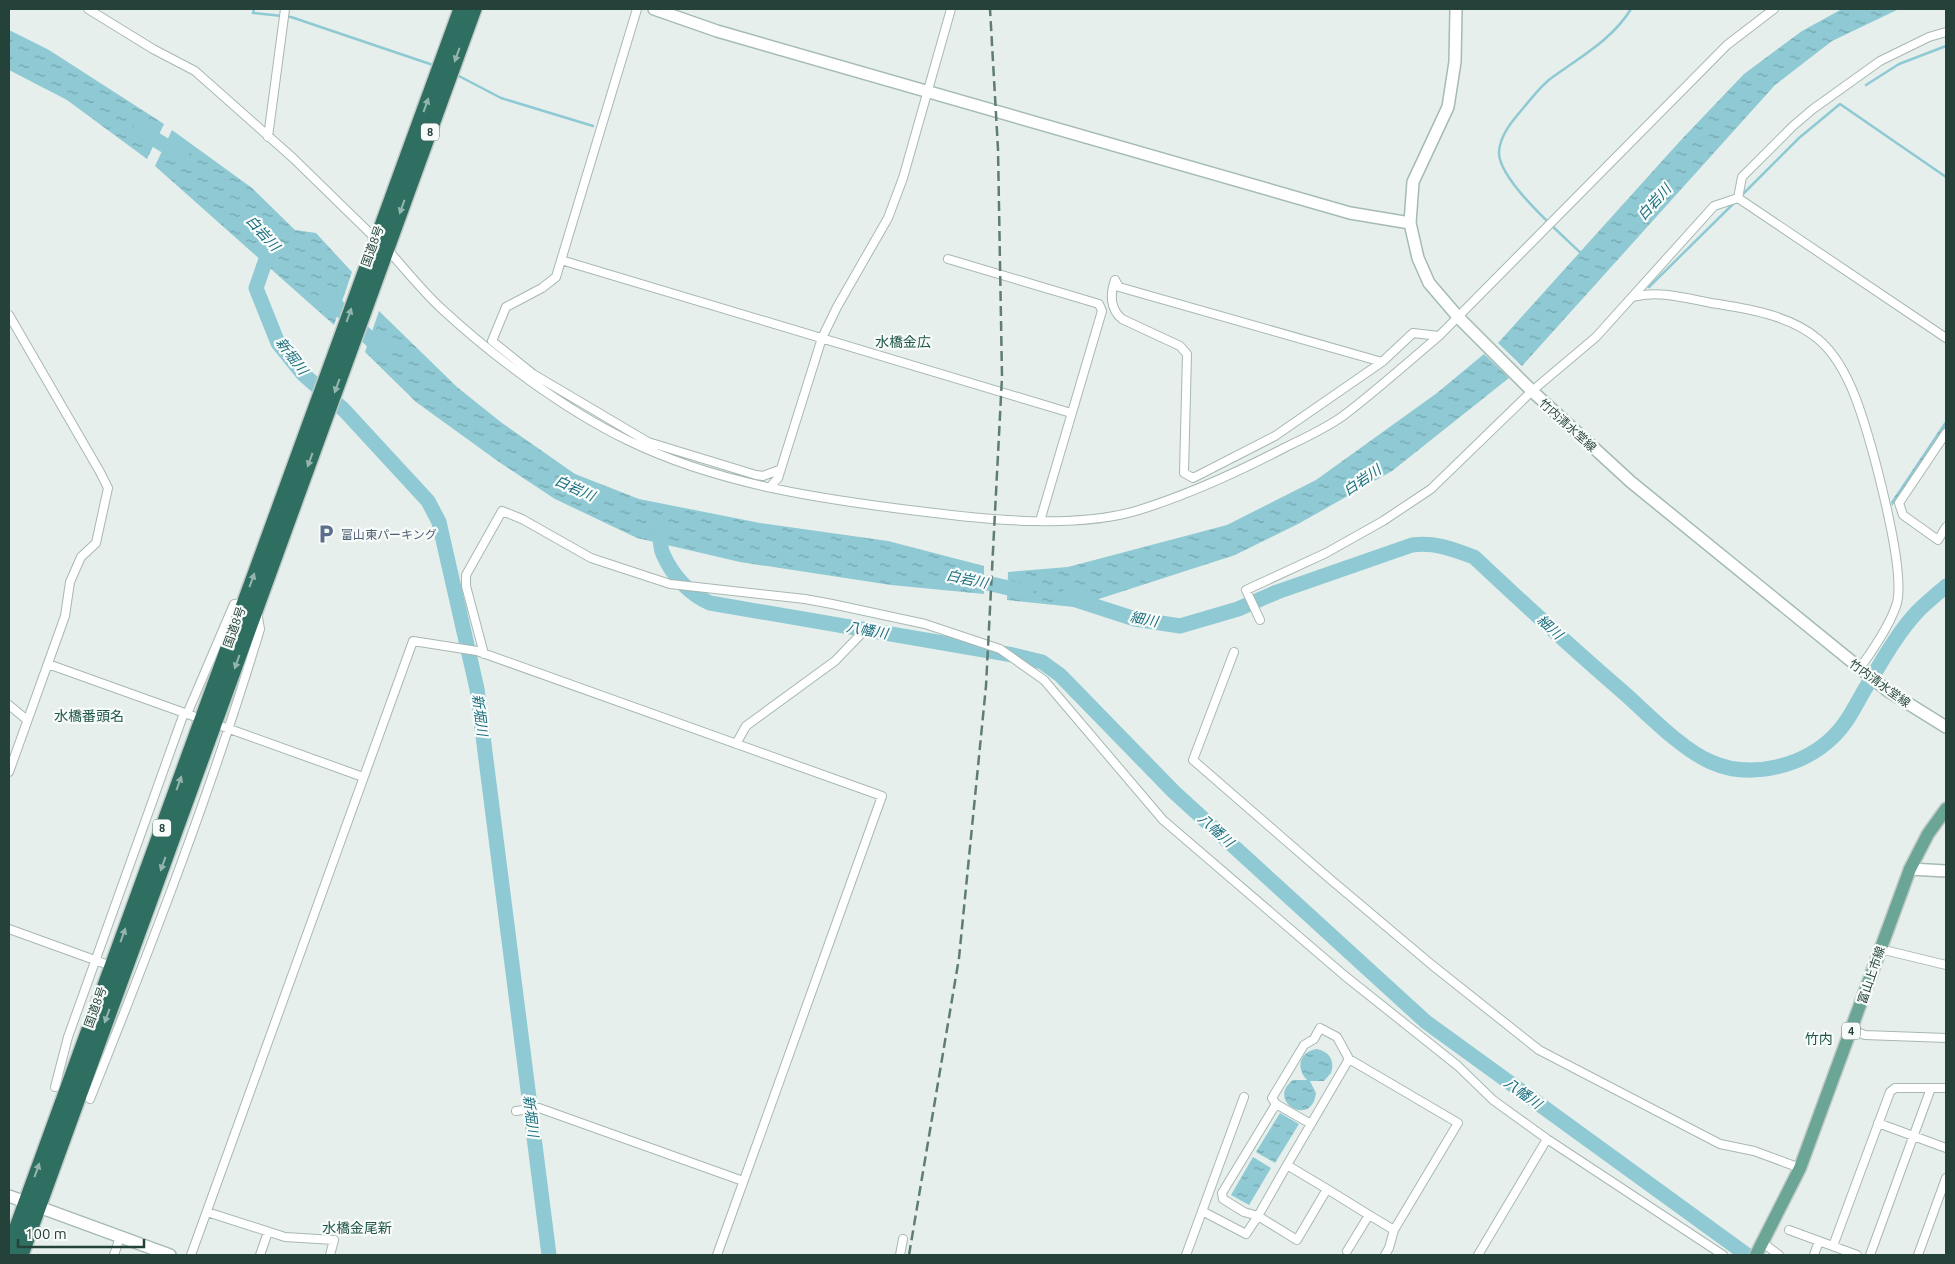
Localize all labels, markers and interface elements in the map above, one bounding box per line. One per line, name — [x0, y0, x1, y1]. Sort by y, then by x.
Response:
one-way arrow — [453, 47, 460, 62]
one-way arrow — [423, 97, 430, 112]
road number: 8 — [421, 124, 439, 140]
water label: 白岩川 — [1634, 180, 1675, 223]
one-way arrow — [398, 200, 405, 215]
water label: 白岩川 — [243, 212, 284, 255]
street label: 国道8号 — [359, 224, 385, 268]
one-way arrow — [345, 307, 353, 322]
water label: 新堀川 — [273, 334, 312, 379]
district label: 水橋金広 — [875, 334, 931, 350]
one-way arrow — [333, 378, 340, 393]
street label: 竹内清水堂線 — [1537, 396, 1599, 454]
one-way arrow — [306, 452, 313, 467]
water label: 白岩川 — [1340, 461, 1386, 498]
water label: 白岩川 — [553, 472, 599, 505]
parking icon: 富山東パーキング — [315, 523, 337, 545]
place label: 富山東パーキング — [341, 528, 437, 541]
water label: 白岩川 — [945, 567, 991, 592]
one-way arrow — [249, 573, 256, 588]
street label: 国道8号 — [221, 605, 247, 649]
water label: 細川 — [1129, 608, 1161, 630]
water label: 細川 — [1534, 612, 1567, 644]
water label: 八幡川 — [845, 618, 891, 642]
one-way arrow — [233, 655, 241, 670]
street label: 竹内清水堂線 — [1847, 657, 1913, 709]
water label: 新堀川 — [470, 693, 491, 739]
district label: 水橋番頭名 — [54, 708, 124, 724]
one-way arrow — [176, 775, 183, 790]
water label: 八幡川 — [1195, 810, 1238, 851]
road number: 8 — [153, 820, 171, 836]
one-way arrow — [159, 857, 167, 872]
one-way arrow — [119, 927, 127, 942]
street label: 富山上市線 — [1855, 945, 1887, 1005]
street label: 国道8号 — [82, 985, 108, 1029]
one-way arrow — [103, 1009, 110, 1024]
road number: 4 — [1842, 1022, 1860, 1040]
district label: 竹内 — [1805, 1031, 1833, 1047]
water label: 八幡川 — [1501, 1074, 1546, 1113]
water label: 新堀川 — [521, 1094, 542, 1140]
one-way arrow — [33, 1162, 41, 1177]
scale bar — [18, 1216, 144, 1248]
district label: 水橋金尾新 — [322, 1220, 392, 1236]
text: 100 m — [25, 1225, 67, 1242]

